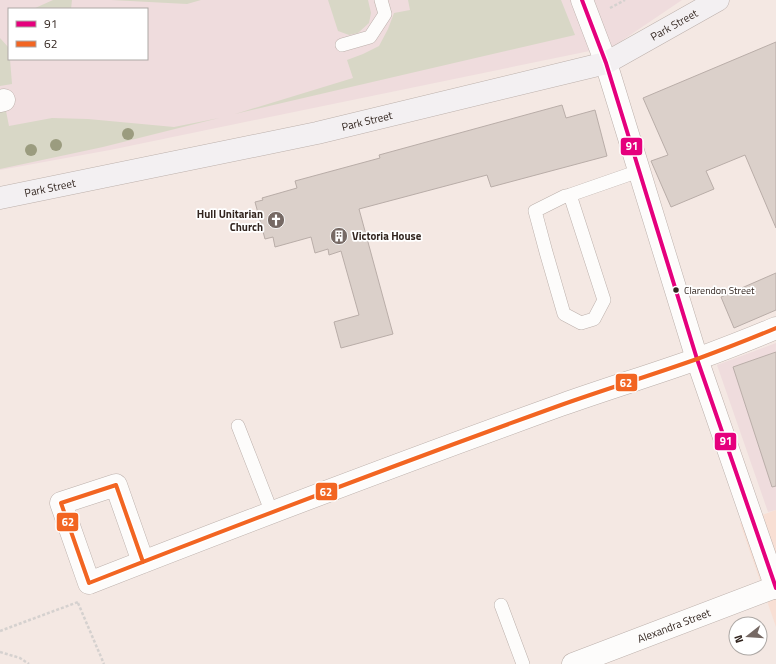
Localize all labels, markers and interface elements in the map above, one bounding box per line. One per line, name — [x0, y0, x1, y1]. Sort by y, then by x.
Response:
street label: Park Street — [647, 5, 701, 44]
legend — [8, 8, 148, 60]
text: 91 — [44, 14, 57, 33]
text: 62 — [44, 34, 57, 53]
street label: Park Street — [340, 107, 394, 135]
line badge: 91 — [620, 137, 643, 156]
text: 91 — [626, 138, 638, 154]
street label: Park Street — [23, 175, 77, 201]
place label: Hull Unitarian Church — [197, 206, 263, 235]
church icon: Hull Unitarian Church — [266, 210, 286, 230]
building icon: Victoria House — [329, 226, 349, 246]
place label: Victoria House — [352, 228, 422, 244]
place label: Clarendon Street — [684, 283, 755, 298]
marker: Clarendon Street — [671, 285, 681, 295]
line badge: 62 — [615, 373, 638, 392]
text: 62 — [620, 375, 632, 391]
line badge: 91 — [714, 432, 737, 451]
text: 91 — [720, 433, 732, 449]
line badge: 62 — [315, 482, 338, 501]
text: 62 — [320, 484, 332, 500]
line badge: 62 — [56, 512, 79, 532]
text: 62 — [62, 514, 74, 530]
street label: Alexandra Street — [635, 604, 713, 647]
north arrow — [728, 616, 768, 656]
text: N — [730, 633, 747, 645]

